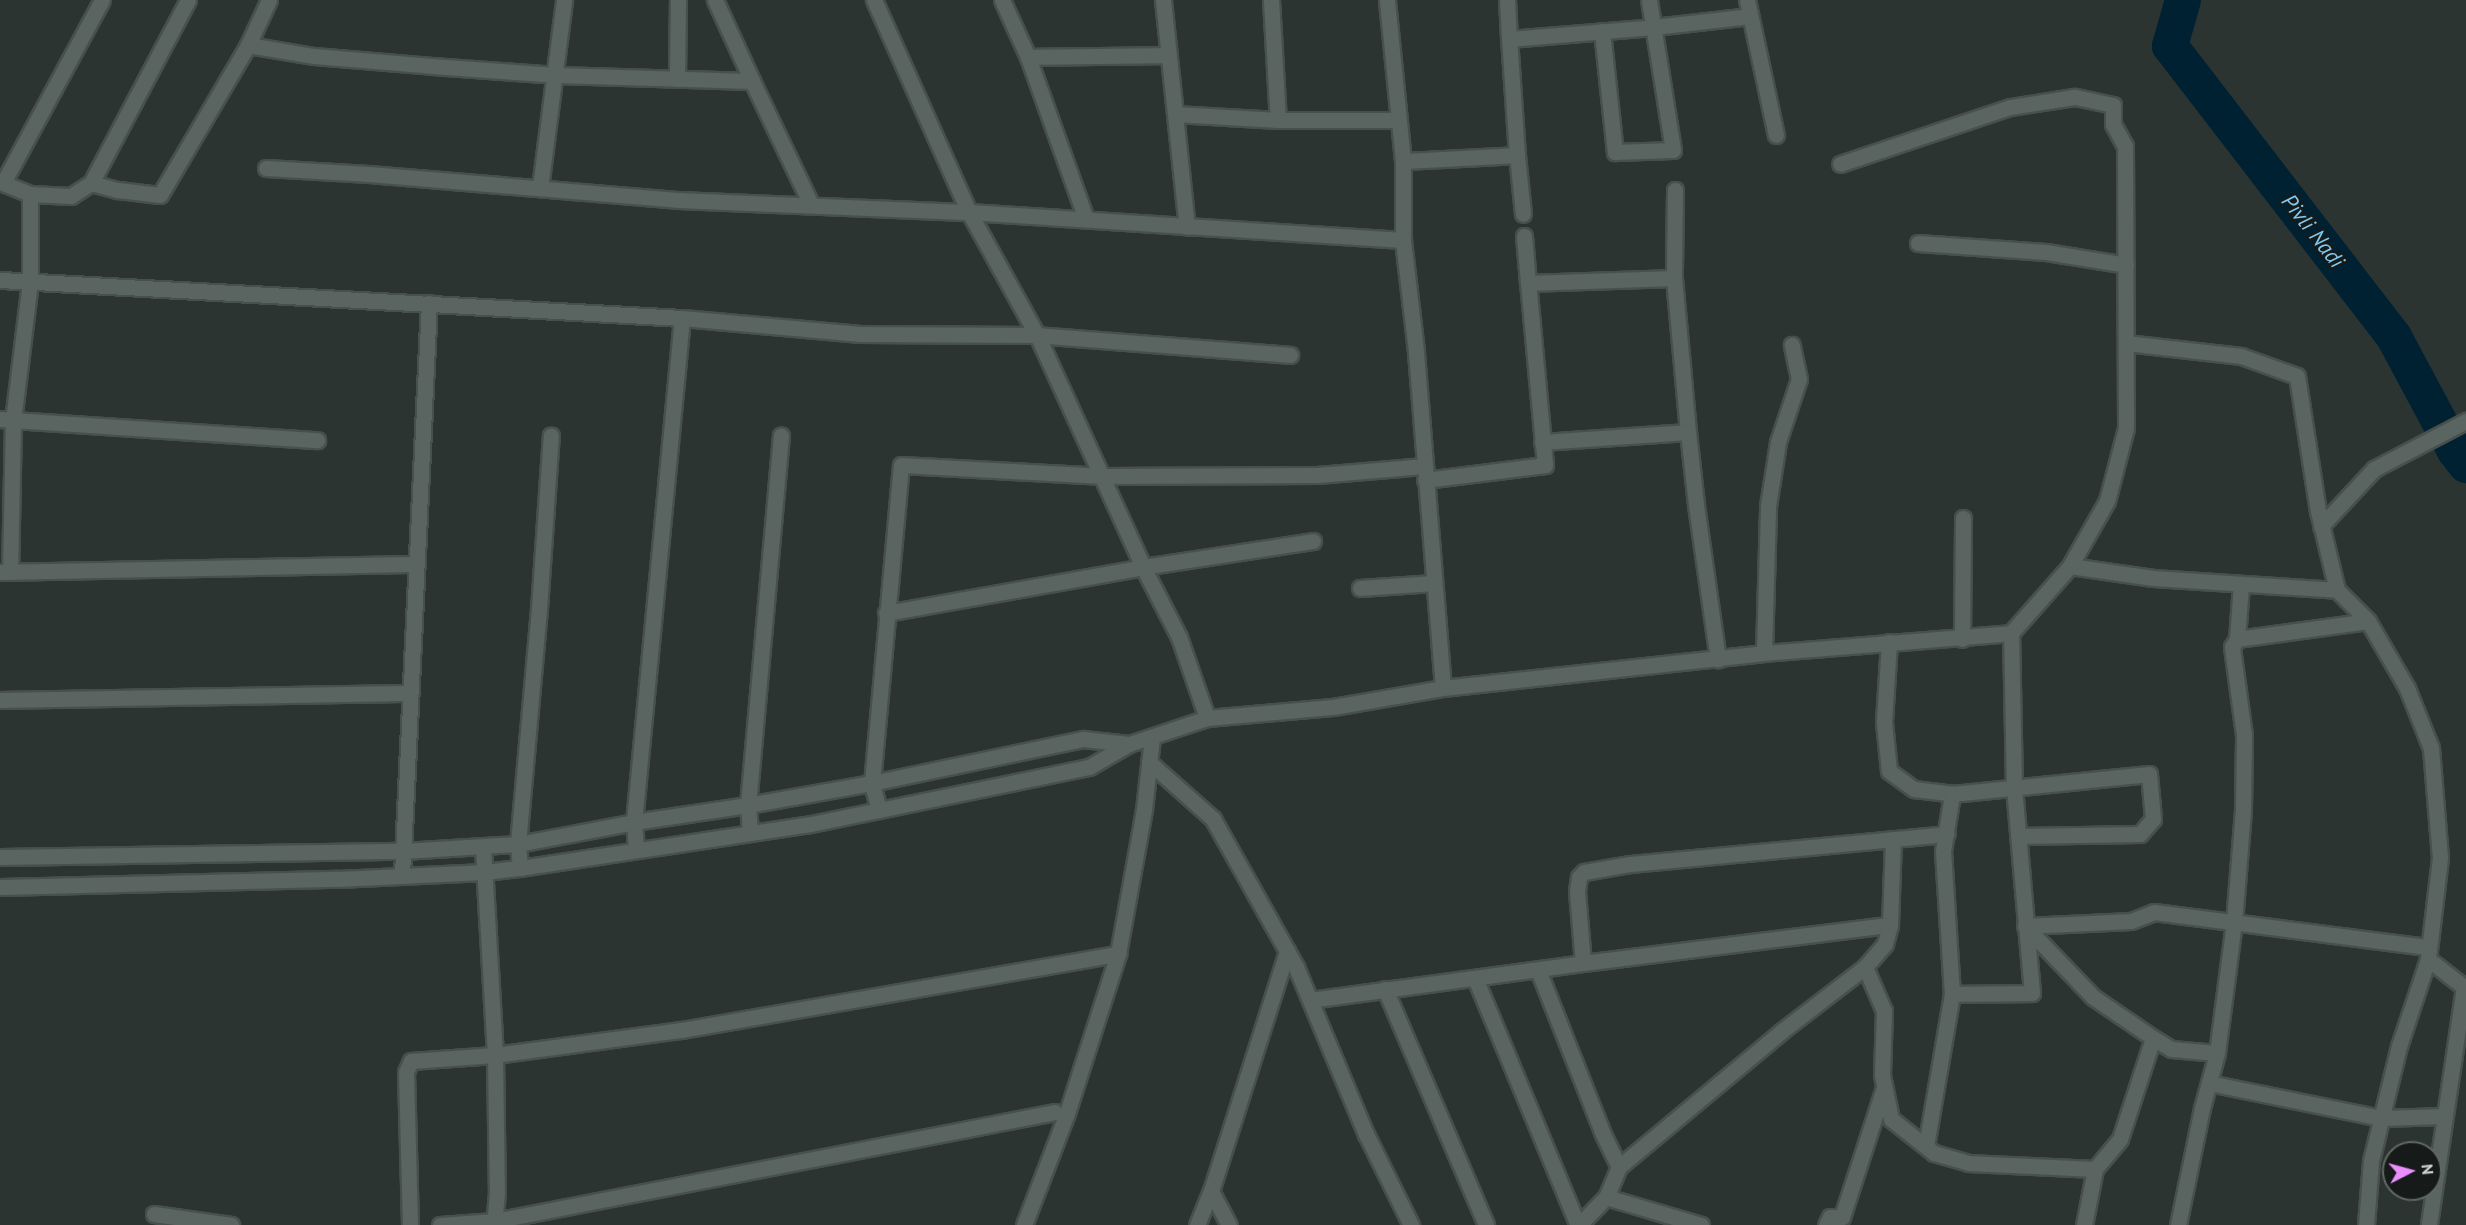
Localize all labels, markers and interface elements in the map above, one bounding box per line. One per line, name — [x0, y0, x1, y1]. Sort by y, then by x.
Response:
water label: Pivli Nadi — [2276, 189, 2350, 273]
north arrow — [2382, 1141, 2442, 1201]
text: N — [2417, 1163, 2438, 1176]

